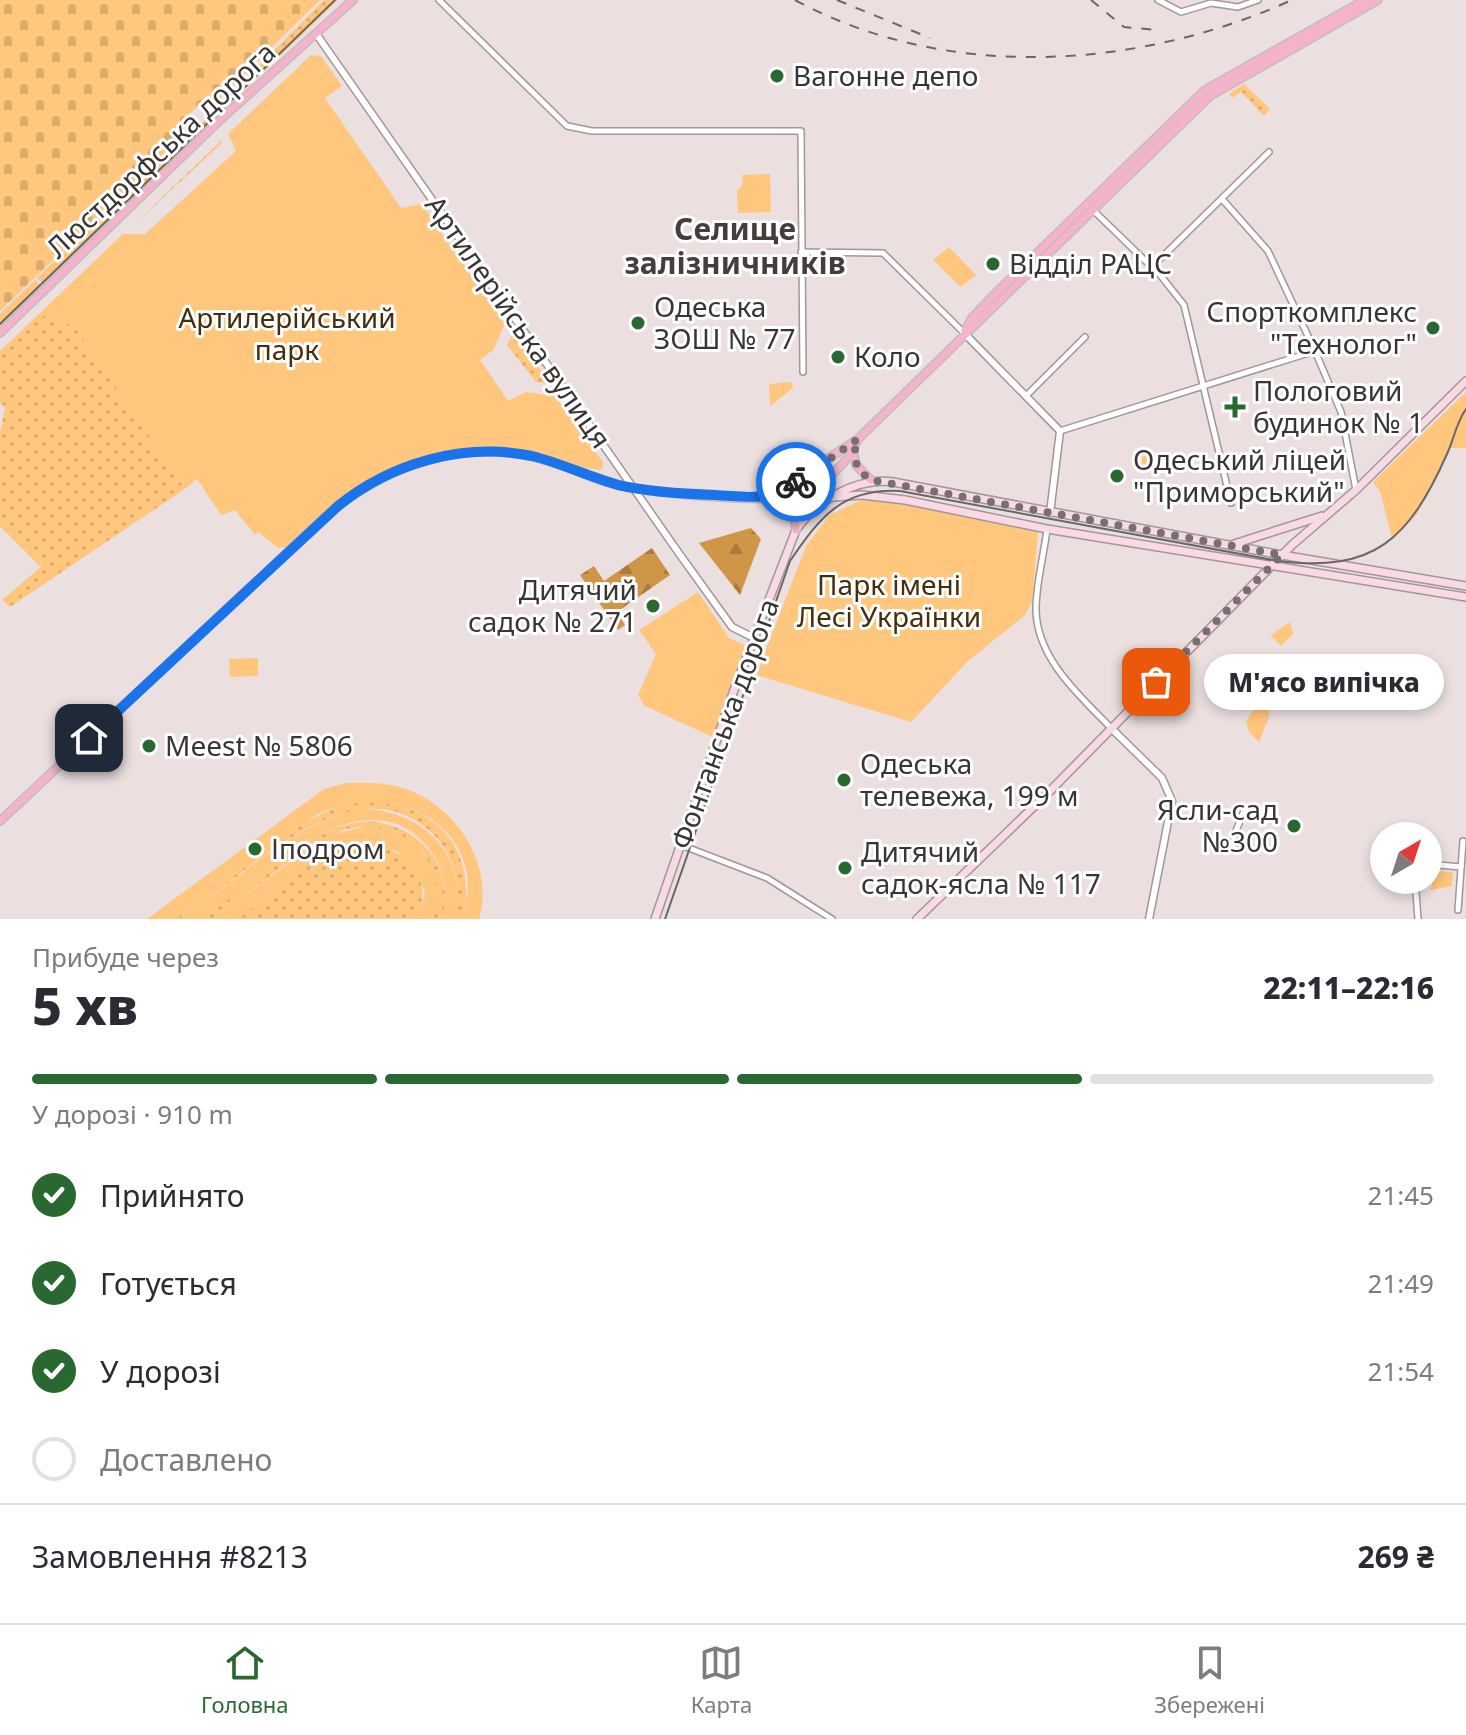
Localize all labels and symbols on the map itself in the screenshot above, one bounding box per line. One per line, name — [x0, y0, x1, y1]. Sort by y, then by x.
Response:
street label: Люстдорфська дорога — [38, 33, 283, 266]
place label: Вагонне депо — [793, 56, 979, 94]
marker: Вагонне депо — [768, 67, 786, 85]
street label: Артилерійська вулиця — [417, 188, 620, 455]
district label: Селище залізничників — [624, 208, 846, 283]
place label: Відділ РАЦС — [1009, 244, 1172, 282]
marker: Відділ РАЦС — [984, 255, 1002, 273]
place label: Одеська ЗОШ № 77 — [654, 287, 796, 357]
place label: Спорткомплекс "Технолог" — [1206, 292, 1417, 362]
park label: Артилерійський парк — [178, 298, 396, 368]
marker: Одеська ЗОШ № 77 — [629, 314, 647, 332]
marker: Спорткомплекс "Технолог" — [1424, 319, 1442, 337]
place label: Коло — [854, 337, 921, 375]
marker: Коло — [829, 348, 847, 366]
place label: Пологовий будинок № 1 — [1253, 371, 1424, 441]
marker: Пологовий будинок № 1 — [1224, 396, 1246, 418]
place label: Одеський ліцей "Приморський" — [1133, 440, 1346, 510]
courier — [756, 442, 836, 522]
marker: Одеський ліцей "Приморський" — [1108, 467, 1126, 485]
park label: Парк імені Лесі Українки — [797, 565, 981, 635]
place label: Дитячий садок № 271 — [468, 570, 637, 640]
street label: Фонтанська дорога — [661, 593, 787, 854]
marker: Дитячий садок № 271 — [644, 597, 662, 615]
pin — [1122, 648, 1190, 716]
callout: М'ясо випічка — [1204, 654, 1444, 710]
pin — [55, 704, 123, 772]
place label: Meest № 5806 — [165, 726, 353, 764]
marker: Meest № 5806 — [140, 737, 158, 755]
place label: Одеська телевежа, 199 м — [860, 744, 1079, 814]
marker: Одеська телевежа, 199 м — [835, 771, 853, 789]
place label: Ясли-сад №300 — [1157, 790, 1278, 860]
marker: Ясли-сад №300 — [1285, 817, 1303, 835]
north arrow — [1370, 822, 1442, 894]
place label: Іподром — [271, 829, 384, 867]
place label: Дитячий садок-ясла № 117 — [861, 832, 1101, 902]
marker: Іподром — [246, 840, 264, 858]
marker: Дитячий садок-ясла № 117 — [836, 859, 854, 877]

